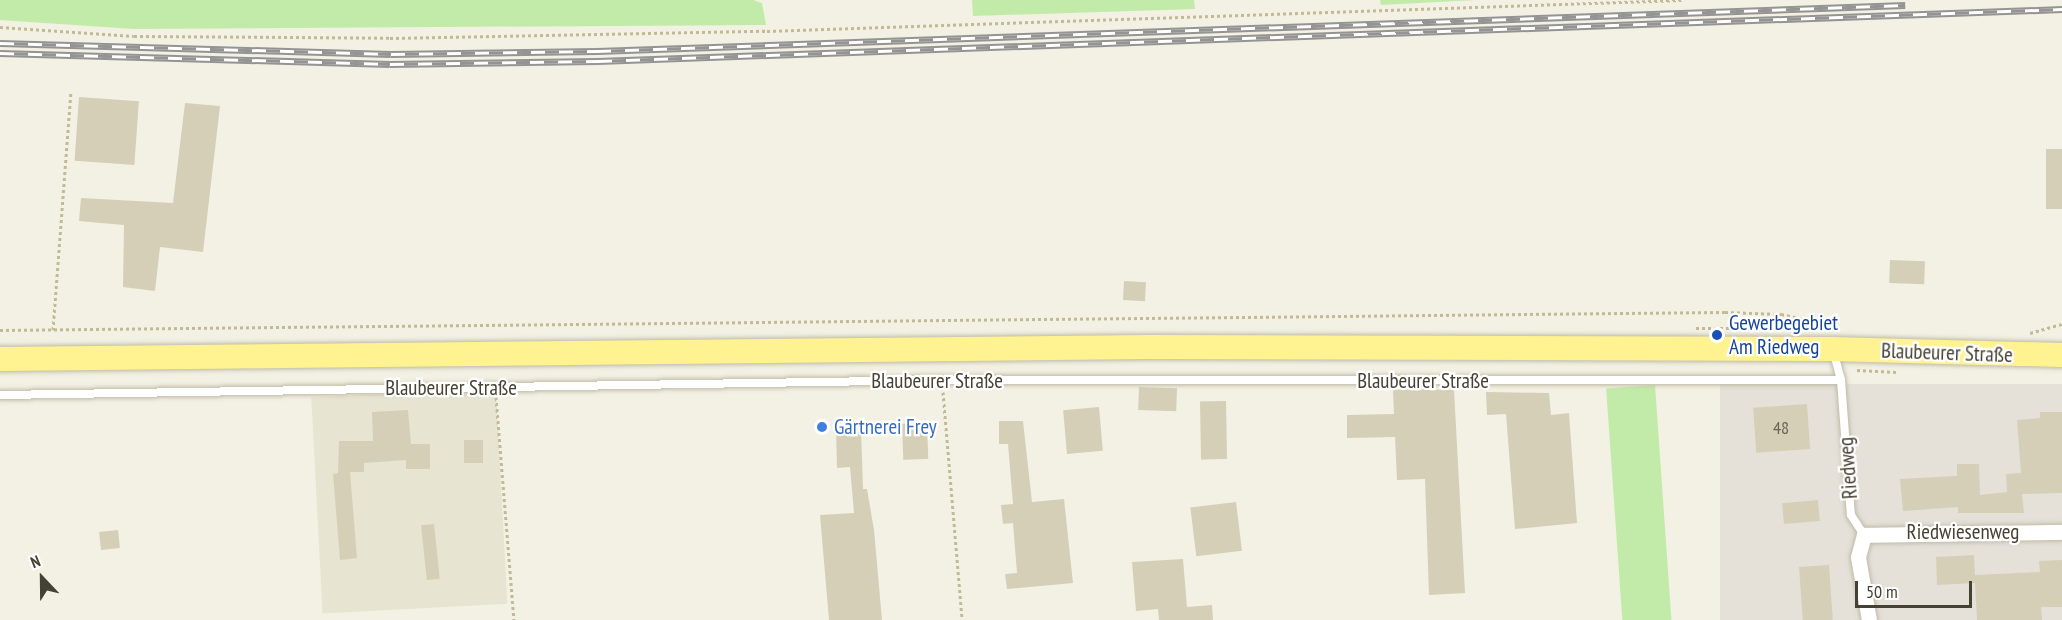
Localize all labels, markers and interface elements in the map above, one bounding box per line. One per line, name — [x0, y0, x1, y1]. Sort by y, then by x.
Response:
place label: Gewerbegebiet Am Riedweg — [1729, 310, 1838, 360]
marker: Gewerbegebiet Am Riedweg — [1710, 328, 1724, 342]
street label: Blaubeurer Straße — [1881, 338, 2013, 368]
street label: Blaubeurer Straße — [871, 368, 1003, 394]
street label: Blaubeurer Straße — [1357, 368, 1489, 394]
street label: Blaubeurer Straße — [385, 375, 517, 401]
place label: Gärtnerei Frey — [834, 414, 937, 440]
house number: 48 — [1773, 417, 1789, 439]
marker: Gärtnerei Frey — [815, 420, 829, 434]
street label: Riedweg — [1833, 436, 1863, 500]
street label: Riedwiesenweg — [1907, 519, 2019, 545]
north arrow — [12, 548, 72, 608]
text: N — [27, 550, 43, 572]
scale bar — [1858, 569, 1975, 607]
text: 50 m — [1866, 580, 1898, 603]

